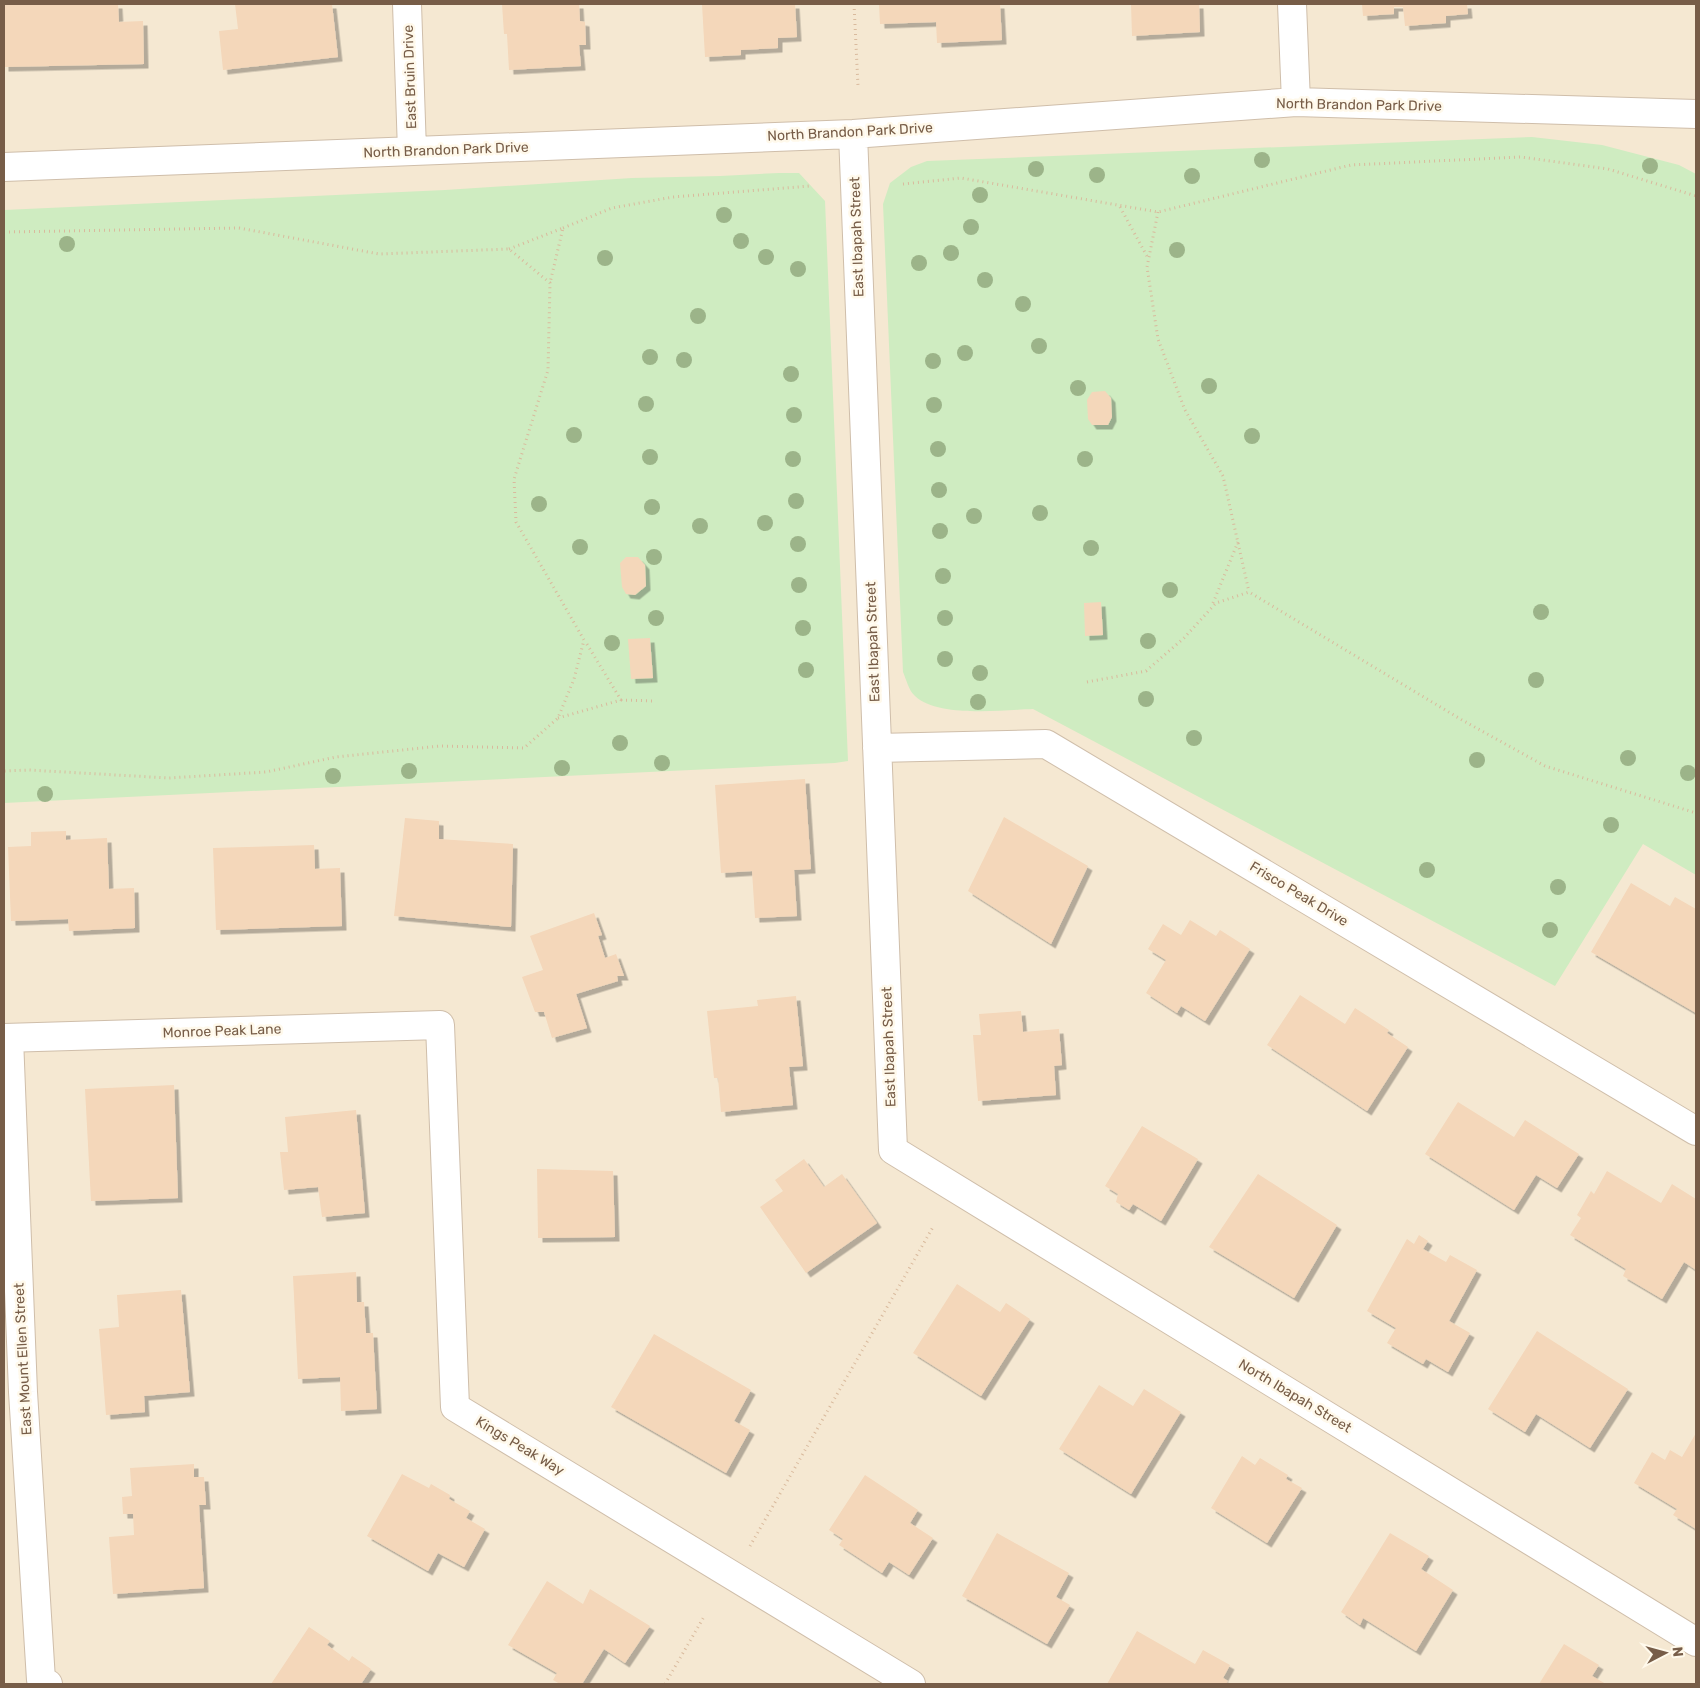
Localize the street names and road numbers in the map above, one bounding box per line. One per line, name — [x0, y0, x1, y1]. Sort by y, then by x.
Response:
street label: East Bruin Drive — [400, 24, 420, 129]
street label: North Brandon Park Drive — [1276, 95, 1442, 115]
street label: North Brandon Park Drive — [767, 119, 933, 145]
street label: North Brandon Park Drive — [363, 139, 529, 161]
street label: East Ibapah Street — [846, 176, 868, 298]
street label: East Ibapah Street — [862, 581, 884, 703]
street label: Frisco Peak Drive — [1247, 858, 1351, 930]
street label: East Ibapah Street — [878, 986, 900, 1108]
street label: Monroe Peak Lane — [162, 1020, 282, 1042]
street label: East Mount Ellen Street — [10, 1282, 35, 1436]
street label: North Ibapah Street — [1235, 1356, 1355, 1437]
street label: Kings Peak Way — [473, 1413, 568, 1479]

